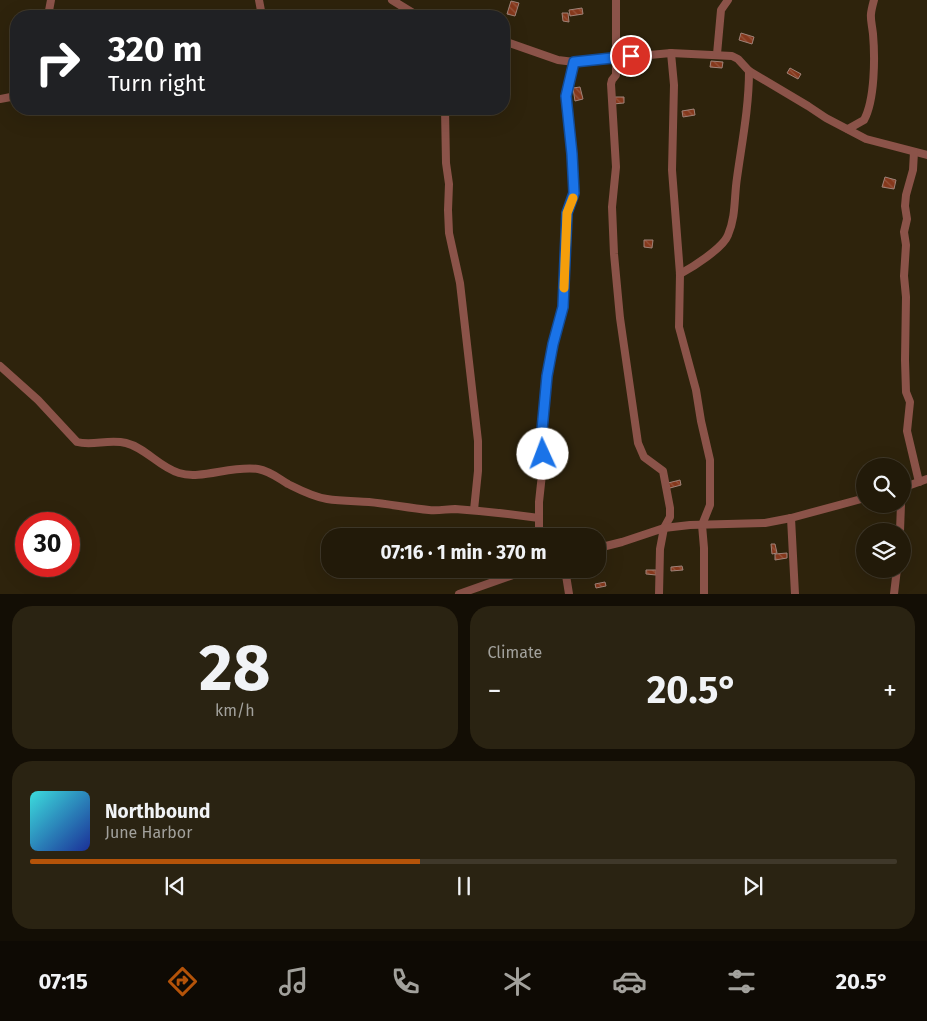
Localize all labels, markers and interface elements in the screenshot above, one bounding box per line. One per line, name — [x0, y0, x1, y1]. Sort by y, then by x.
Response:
text: 320 m — [108, 28, 202, 70]
icon: right — [25, 30, 90, 95]
pin — [610, 35, 652, 77]
icon: arrive — [617, 42, 645, 70]
text: Turn right — [108, 70, 205, 97]
position arrow — [516, 427, 568, 479]
map controls — [856, 458, 911, 578]
button: search — [856, 458, 911, 513]
speed limit sign: 30 — [15, 512, 80, 577]
button: layers — [856, 523, 911, 578]
text: 07:16 · 1 min · 370 m — [380, 541, 547, 564]
text: 28 — [199, 629, 270, 707]
text: Climate — [488, 643, 542, 662]
text: 20.5° — [647, 667, 738, 713]
text: − — [488, 674, 502, 707]
text: + — [883, 674, 897, 707]
text: km/h — [215, 701, 255, 720]
text: Northbound — [105, 800, 210, 823]
text: June Harbor — [105, 823, 192, 842]
icon: previous — [161, 872, 189, 900]
icon: pause — [450, 872, 478, 900]
icon: next — [739, 872, 767, 900]
icon: directions — [165, 964, 200, 999]
icon: music — [276, 964, 311, 999]
icon: phone — [388, 964, 423, 999]
icon: climate — [500, 964, 535, 999]
icon: car — [612, 964, 647, 999]
icon: filters — [724, 964, 759, 999]
text: 07:15 — [38, 968, 88, 995]
text: 20.5° — [836, 968, 888, 995]

